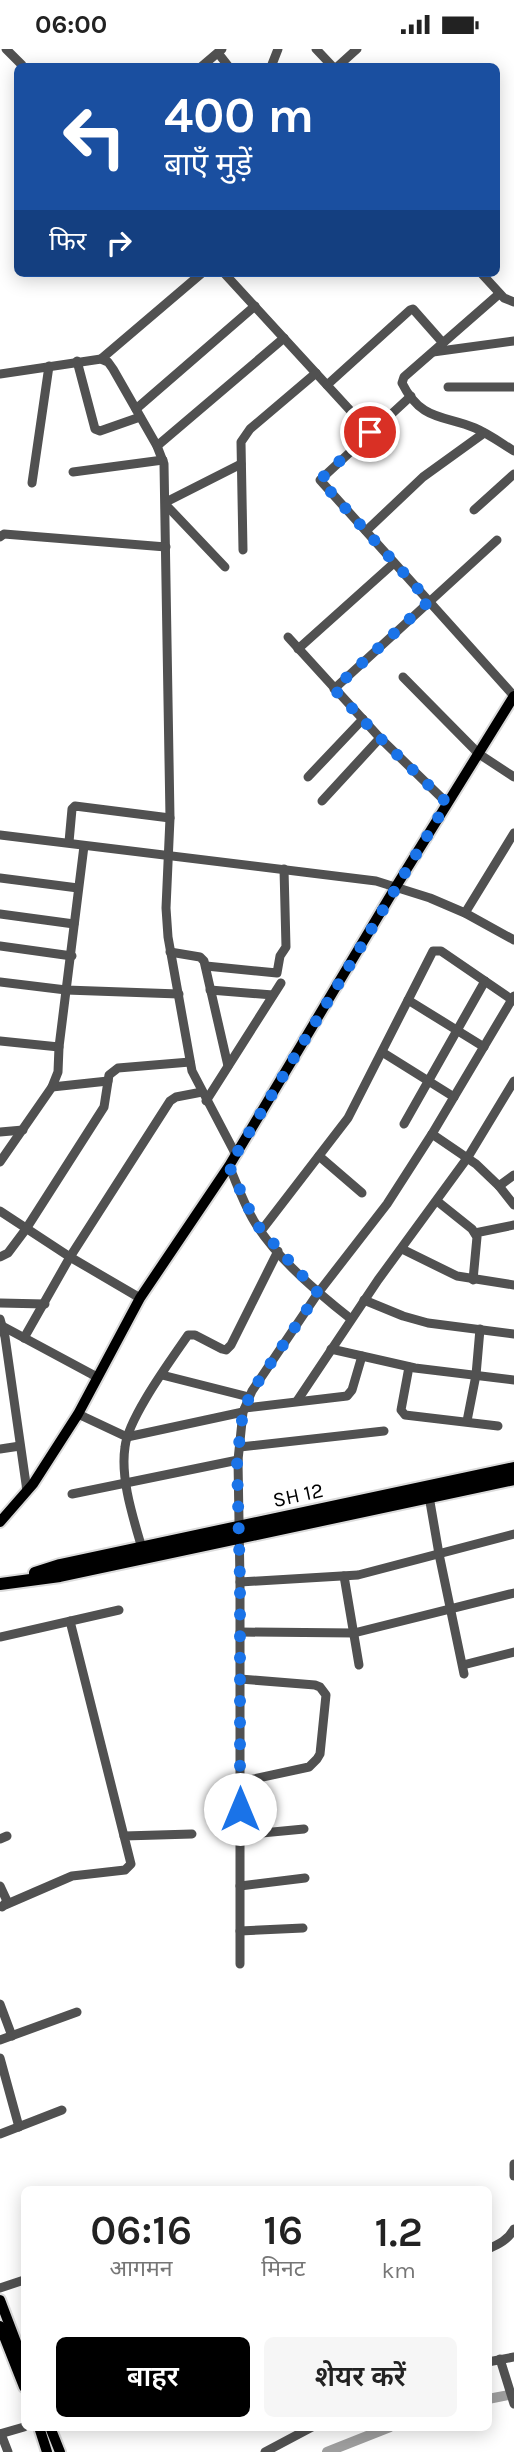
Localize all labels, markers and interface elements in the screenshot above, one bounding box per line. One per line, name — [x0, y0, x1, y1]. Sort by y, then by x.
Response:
text: 06:00 — [35, 9, 107, 40]
text: 400 m — [164, 87, 314, 144]
icon: left — [49, 91, 140, 182]
text: बाएँ मुड़ें — [164, 146, 252, 183]
icon: right — [100, 224, 138, 262]
text: फिर — [49, 226, 86, 257]
pin — [340, 402, 400, 462]
icon: arrive — [351, 413, 389, 451]
street label: SH 12 — [271, 1478, 325, 1512]
position arrow — [203, 1772, 277, 1846]
text: 06:16 — [90, 2205, 192, 2255]
text: 16 — [263, 2205, 303, 2255]
text: 1.2 — [374, 2207, 423, 2257]
text: आगमन — [110, 2255, 173, 2282]
text: मिनट — [261, 2255, 305, 2282]
text: km — [381, 2257, 416, 2284]
button: बाहर — [56, 2337, 250, 2417]
button: शेयर करें — [264, 2337, 457, 2417]

